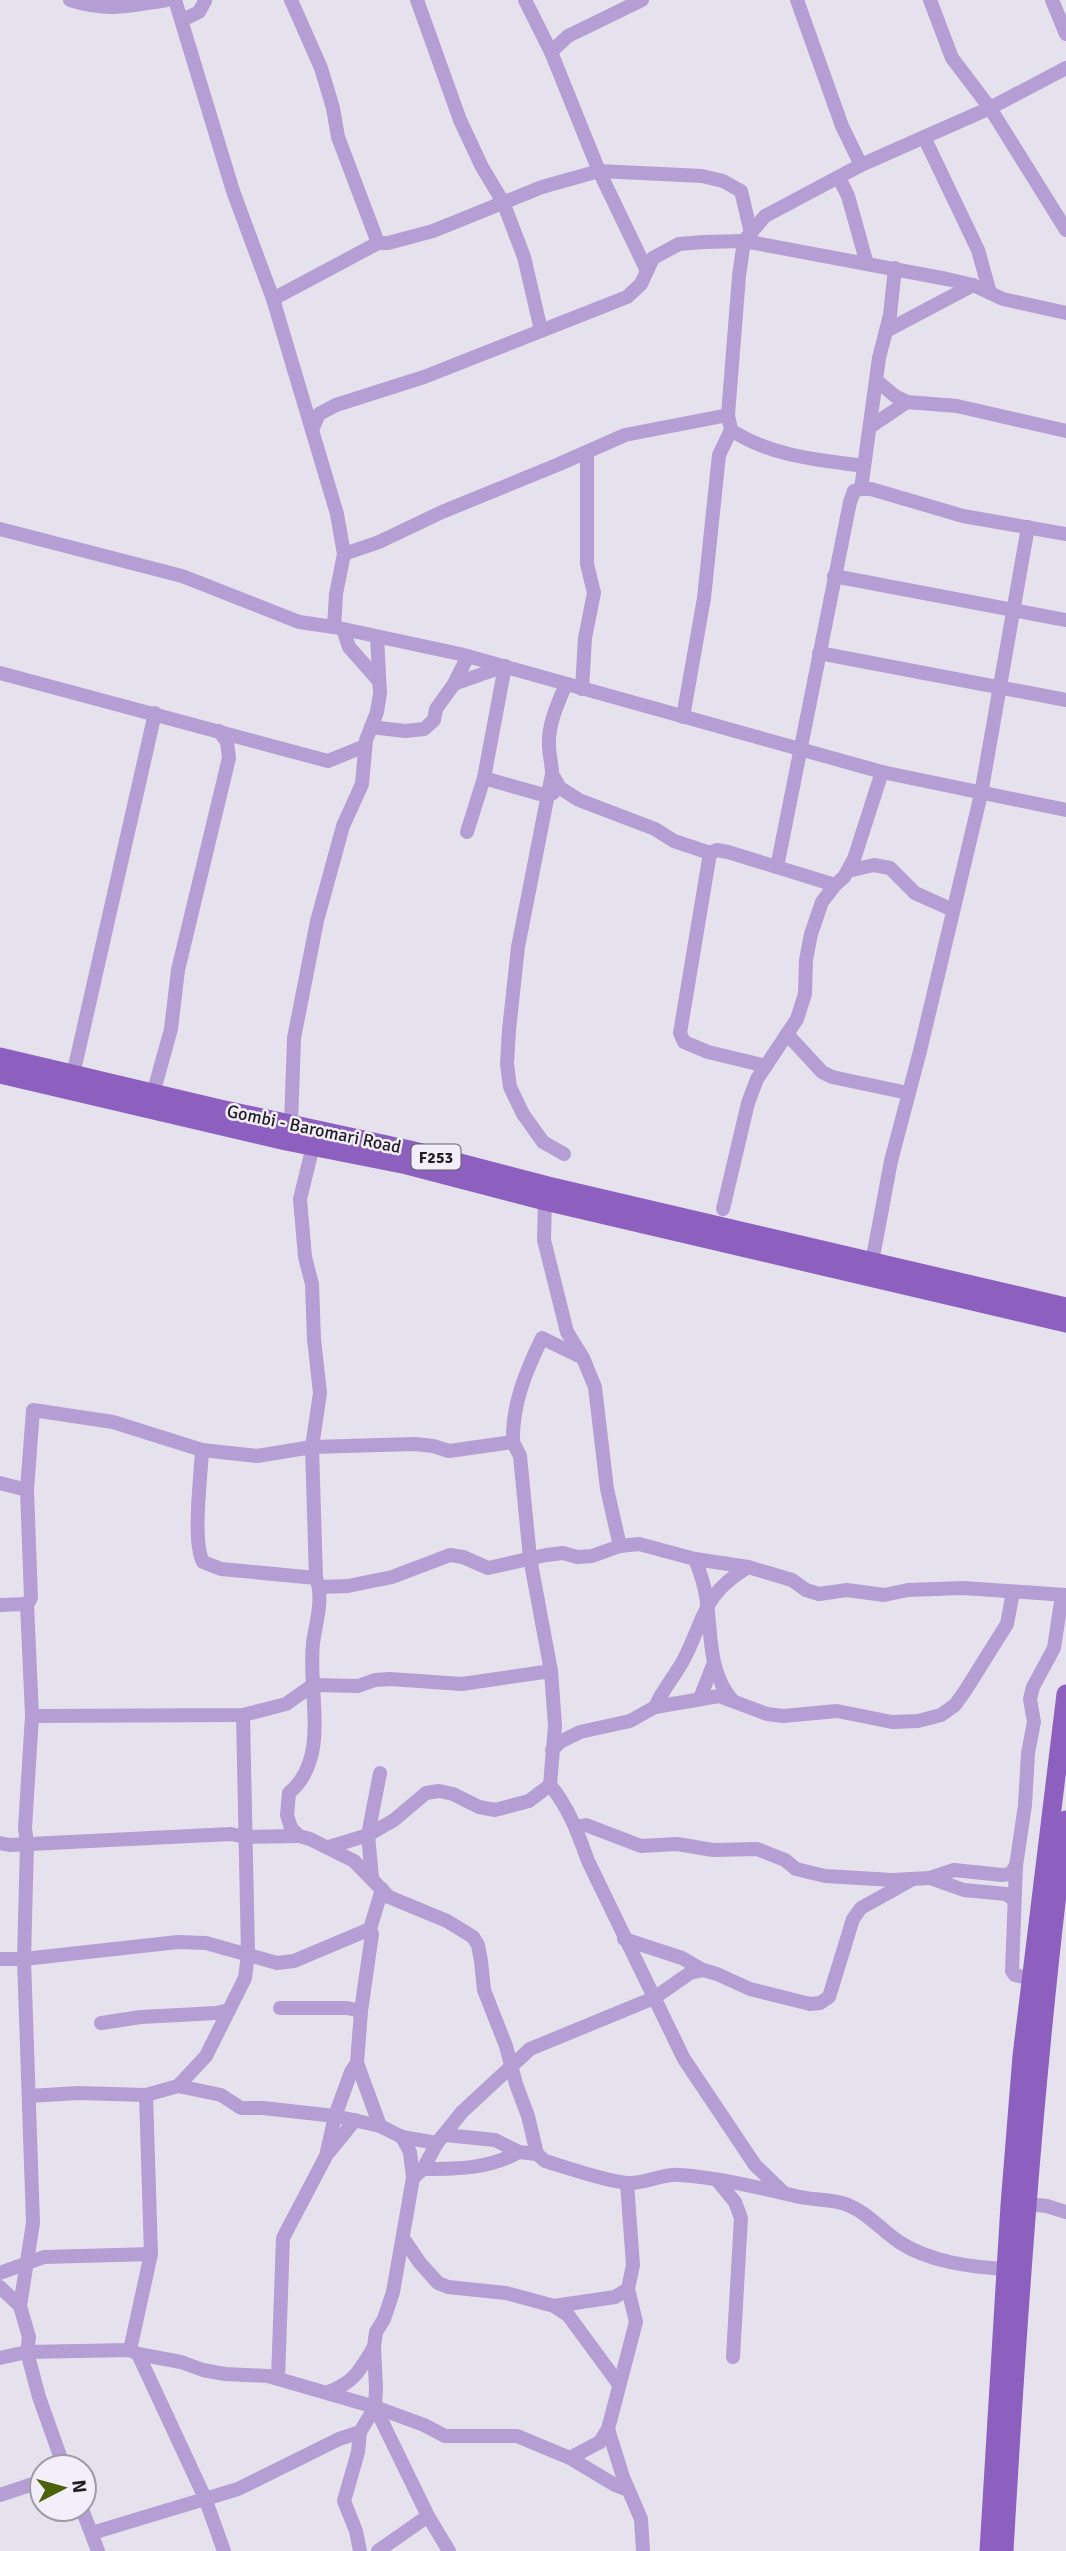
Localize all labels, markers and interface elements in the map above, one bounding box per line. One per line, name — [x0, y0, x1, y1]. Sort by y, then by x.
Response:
street label: Gombi - Baromari Road — [225, 1100, 403, 1158]
road number: F253 — [412, 1144, 460, 1170]
north arrow — [28, 2453, 98, 2523]
text: N — [66, 2479, 92, 2494]

